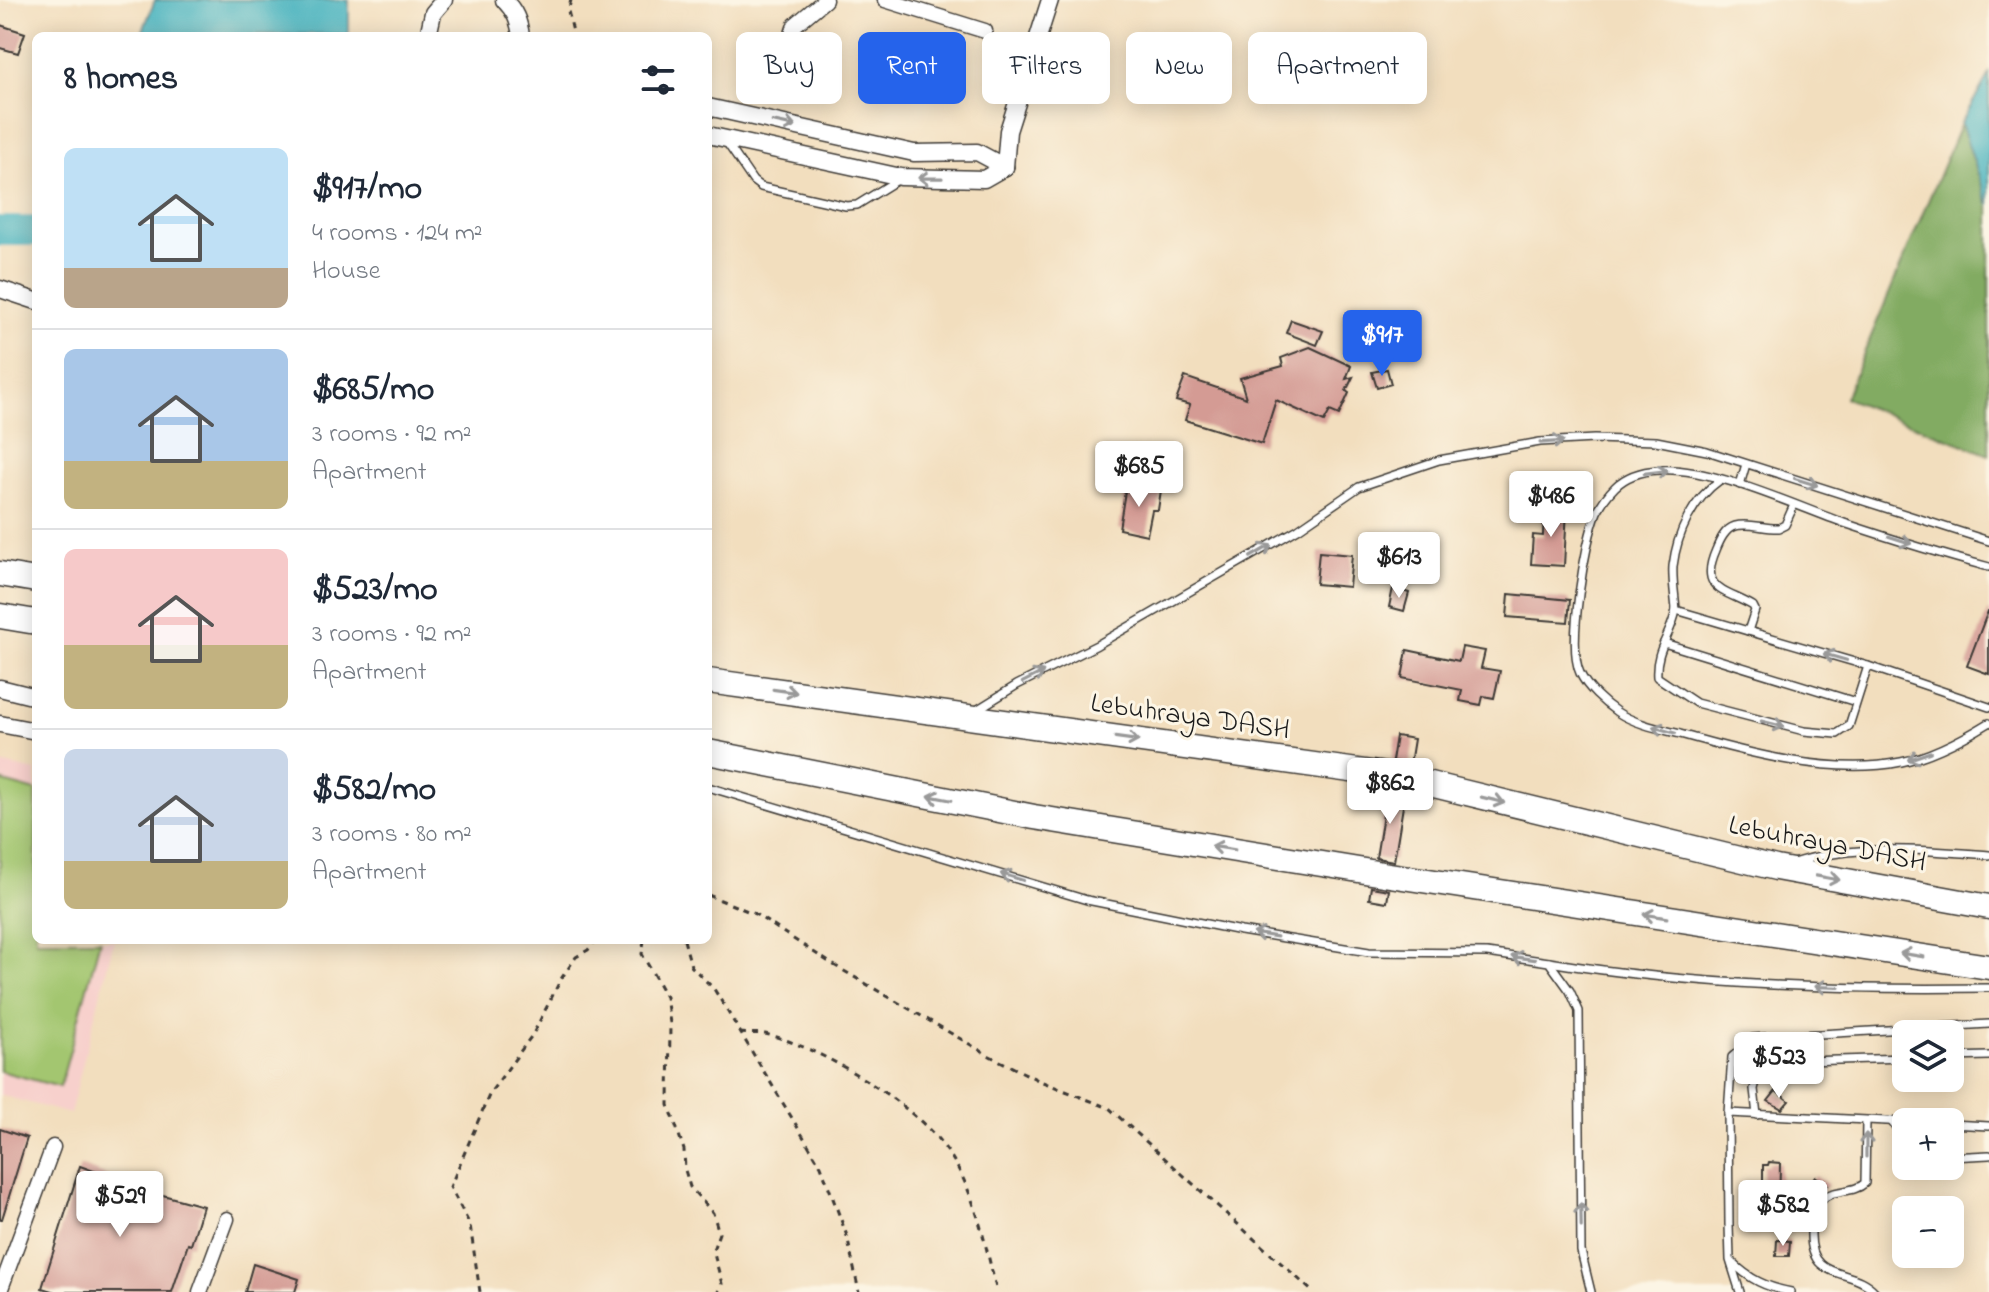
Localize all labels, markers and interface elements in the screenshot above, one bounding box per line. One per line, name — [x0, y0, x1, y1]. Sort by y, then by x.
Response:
chip: Buy — [736, 32, 842, 104]
chip: Rent — [858, 32, 966, 104]
chip: Filters — [982, 32, 1110, 104]
chip: New — [1126, 32, 1232, 104]
chip: Apartment — [1248, 32, 1427, 104]
text: 8 homes — [64, 55, 178, 105]
icon: filters — [636, 58, 680, 102]
one-way arrow — [771, 117, 796, 132]
text: $917/mo — [312, 165, 422, 215]
one-way arrow — [917, 170, 944, 186]
icon: home — [128, 180, 224, 276]
text: 4 rooms · 124 m² — [312, 215, 483, 253]
text: House — [312, 253, 380, 291]
pin: $917 — [1335, 310, 1429, 378]
text: $917 — [1361, 317, 1403, 355]
text: $685/mo — [312, 366, 434, 416]
icon: home — [128, 381, 224, 477]
text: 3 rooms · 92 m² — [312, 416, 471, 454]
one-way arrow — [1538, 434, 1565, 449]
pin: $685 — [1092, 441, 1186, 509]
text: $685 — [1113, 448, 1165, 486]
text: Apartment — [312, 454, 426, 492]
one-way arrow — [1642, 464, 1668, 479]
pin: $486 — [1504, 471, 1598, 539]
one-way arrow — [1792, 475, 1818, 490]
text: $486 — [1527, 478, 1575, 516]
pin: $613 — [1352, 532, 1446, 600]
one-way arrow — [1887, 534, 1912, 548]
text: $613 — [1376, 539, 1422, 577]
one-way arrow — [1249, 543, 1272, 559]
text: $523/mo — [312, 566, 438, 616]
icon: home — [128, 581, 224, 677]
text: 3 rooms · 92 m² — [312, 616, 471, 654]
one-way arrow — [1823, 648, 1848, 663]
text: Apartment — [312, 654, 426, 692]
one-way arrow — [1021, 669, 1045, 684]
one-way arrow — [772, 684, 797, 699]
street label: Lebuhraya DASH — [1088, 684, 1292, 752]
one-way arrow — [1759, 717, 1785, 732]
one-way arrow — [1652, 722, 1678, 737]
one-way arrow — [1114, 732, 1139, 747]
one-way arrow — [1907, 750, 1932, 764]
pin: $862 — [1343, 758, 1437, 826]
text: $862 — [1365, 765, 1415, 803]
text: $582/mo — [312, 766, 436, 816]
icon: home — [128, 781, 224, 877]
one-way arrow — [927, 790, 953, 805]
one-way arrow — [1480, 793, 1506, 808]
street label: Lebuhraya DASH — [1725, 806, 1929, 884]
text: 3 rooms · 80 m² — [312, 816, 472, 854]
one-way arrow — [1211, 839, 1236, 854]
text: Apartment — [312, 854, 426, 892]
one-way arrow — [999, 869, 1025, 884]
one-way arrow — [1815, 871, 1841, 886]
one-way arrow — [1643, 907, 1668, 922]
one-way arrow — [1253, 927, 1278, 942]
one-way arrow — [1900, 947, 1925, 962]
one-way arrow — [1511, 950, 1536, 965]
one-way arrow — [1814, 979, 1841, 994]
map controls — [1892, 1020, 1964, 1268]
button: layers — [1892, 1020, 1964, 1092]
pin: $523 — [1732, 1032, 1826, 1100]
text: $523 — [1752, 1039, 1806, 1077]
button: + — [1892, 1108, 1964, 1180]
one-way arrow — [1858, 1132, 1874, 1159]
pin: $529 — [73, 1171, 167, 1239]
text: $529 — [94, 1178, 146, 1216]
pin: $582 — [1736, 1180, 1830, 1248]
text: $582 — [1756, 1187, 1810, 1225]
button: − — [1892, 1196, 1964, 1268]
one-way arrow — [1573, 1202, 1589, 1229]

